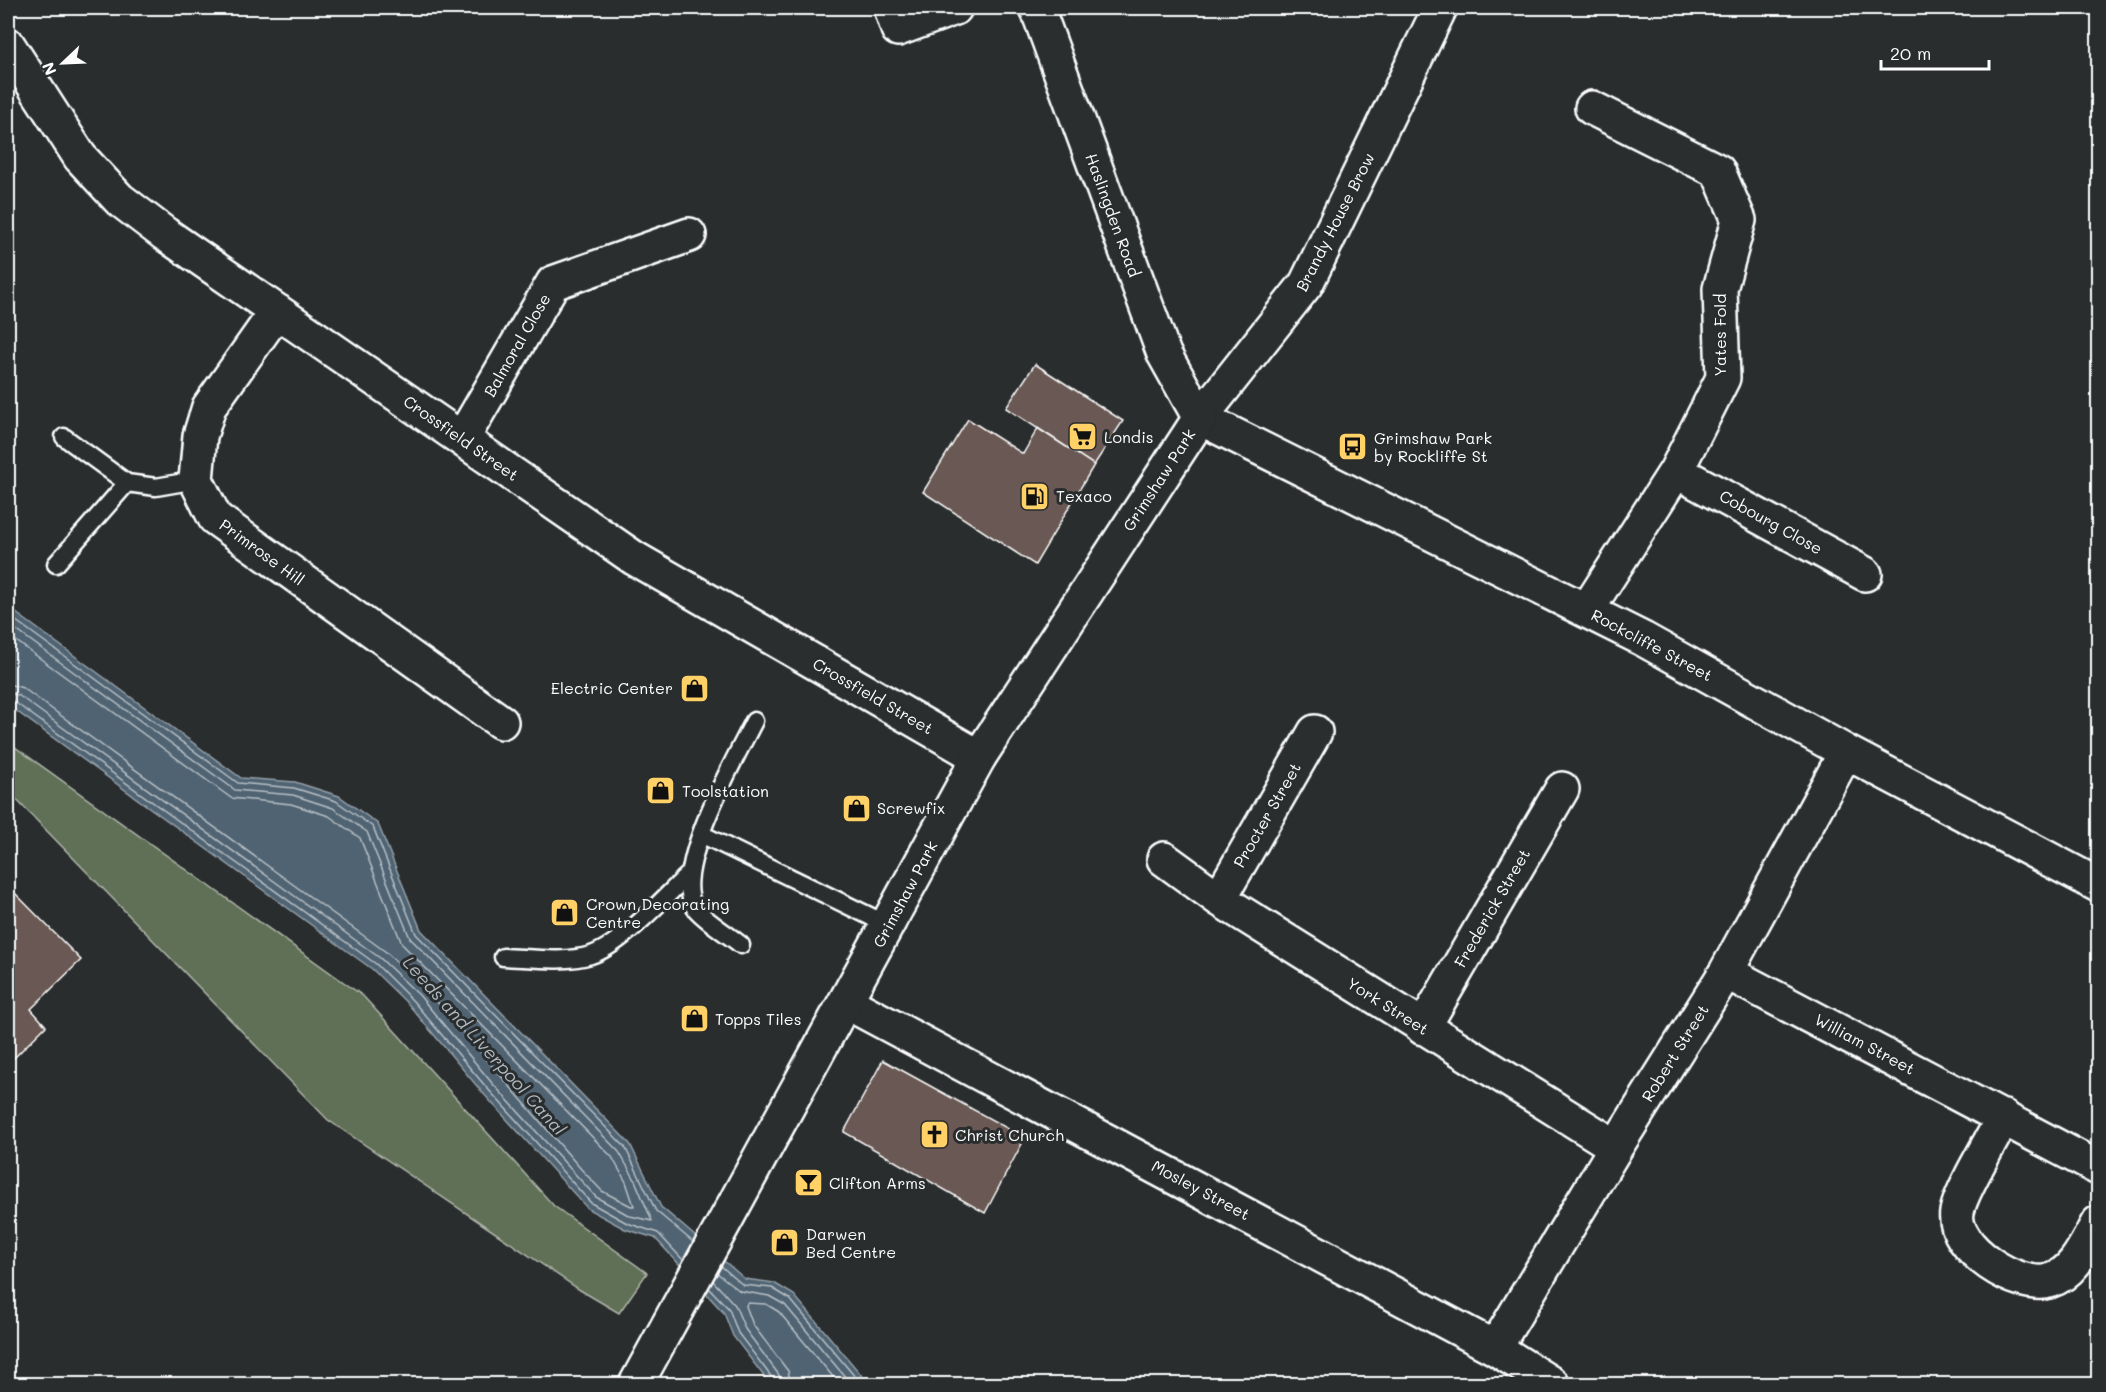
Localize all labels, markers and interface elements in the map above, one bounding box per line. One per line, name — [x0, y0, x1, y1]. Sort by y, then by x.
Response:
north arrow — [33, 33, 93, 93]
scale bar — [1881, 33, 1989, 71]
text: 20 m — [1890, 41, 1931, 65]
text: N — [37, 59, 61, 79]
street label: Brandy House Brow — [1291, 149, 1379, 295]
street label: Haslingden Road — [1081, 150, 1146, 280]
street label: Balmoral Close — [478, 289, 555, 400]
street label: Yates Fold — [1709, 294, 1730, 376]
street label: Crossfield Street — [400, 390, 523, 485]
supermarket icon: Londis — [1067, 421, 1099, 453]
street label: Grimshaw Park — [1118, 424, 1200, 535]
place label: Londis — [1104, 426, 1154, 447]
place label: Grimshaw Park by Rockliffe St — [1374, 427, 1492, 466]
bus stop icon: Grimshaw Park by Rockliffe St — [1337, 431, 1369, 463]
fuel station icon: Texaco — [1019, 480, 1051, 512]
place label: Texaco — [1056, 485, 1112, 506]
street label: Cobourg Close — [1716, 485, 1826, 558]
street label: Primrose Hill — [216, 514, 309, 590]
street label: Rockcliffe Street — [1588, 604, 1716, 685]
street label: Crossfield Street — [809, 653, 937, 739]
shop icon: Electric Center — [678, 672, 710, 704]
place label: Electric Center — [551, 677, 673, 698]
street label: Procter Street — [1228, 759, 1305, 871]
shop icon: Toolstation — [645, 775, 677, 807]
place label: Toolstation — [682, 780, 769, 801]
shop icon: Screwfix — [840, 792, 872, 824]
place label: Screwfix — [877, 797, 945, 818]
street label: Grimshaw Park — [868, 837, 942, 951]
street label: Frederick Street — [1449, 845, 1534, 971]
place label: Crown Decorating Centre — [586, 893, 729, 932]
shop icon: Crown Decorating Centre — [549, 897, 581, 929]
water label: Leeds and Liverpool Canal — [398, 951, 572, 1140]
street label: York Street — [1343, 972, 1433, 1039]
street label: Robert Street — [1636, 1000, 1713, 1105]
shop icon: Topps Tiles — [678, 1003, 710, 1035]
place label: Topps Tiles — [715, 1008, 802, 1029]
street label: William Street — [1811, 1008, 1919, 1079]
church icon: Christ Church — [918, 1119, 950, 1151]
place label: Christ Church — [955, 1124, 1064, 1145]
street label: Mosley Street — [1148, 1155, 1254, 1224]
bar icon: Clifton Arms — [792, 1167, 824, 1199]
place label: Clifton Arms — [829, 1172, 926, 1193]
place label: Darwen Bed Centre — [806, 1223, 896, 1262]
shop icon: Darwen Bed Centre — [769, 1227, 801, 1259]

